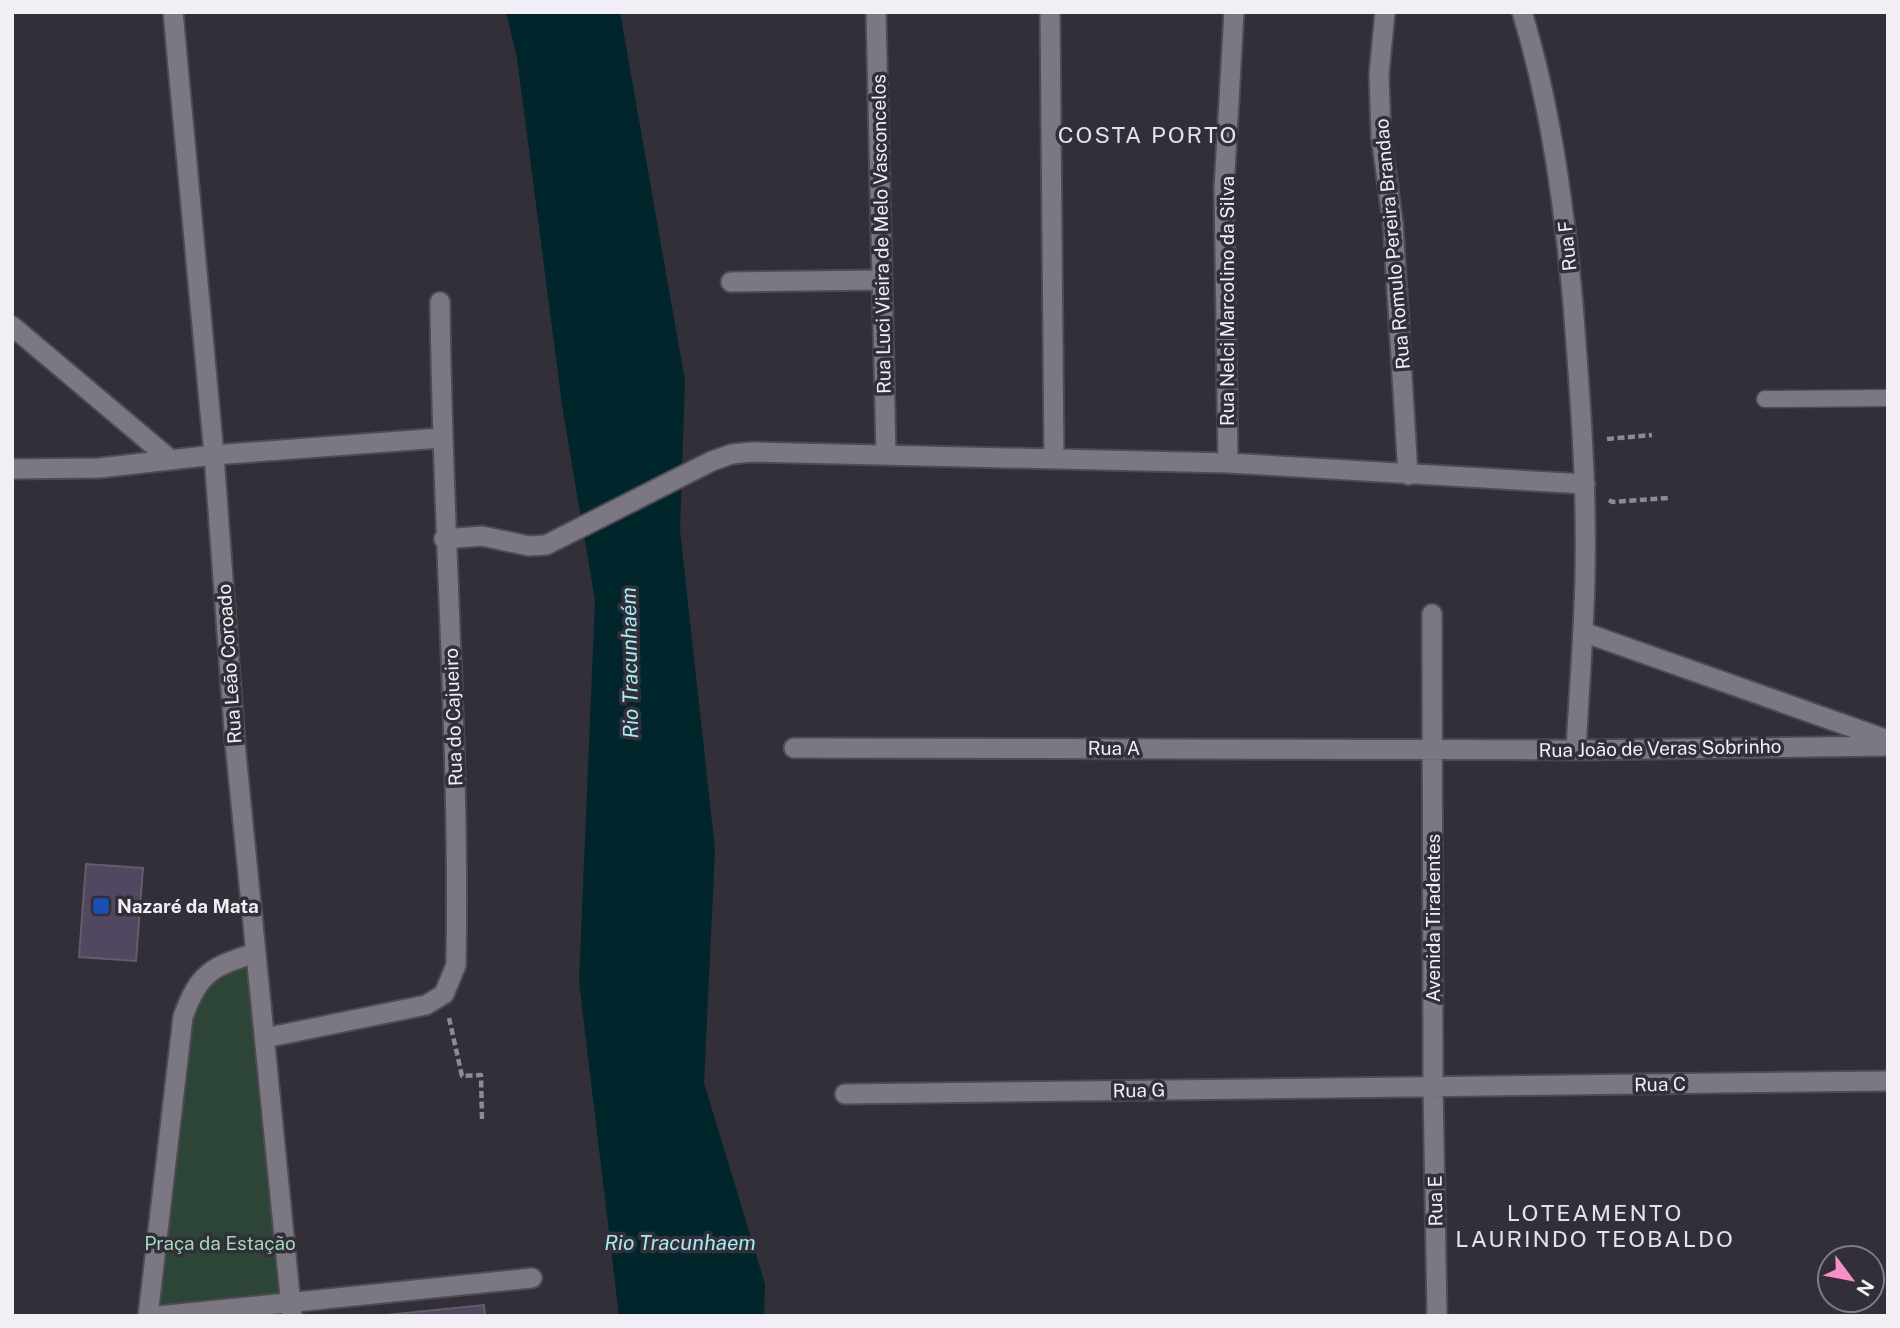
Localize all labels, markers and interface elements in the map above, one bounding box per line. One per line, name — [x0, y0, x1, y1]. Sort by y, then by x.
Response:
street label: Rua Luci Vieira de Melo Vasconcelos — [867, 74, 895, 394]
street label: Rua Romulo Pereira Brandao — [1370, 118, 1414, 370]
district label: COSTA PORTO — [1058, 121, 1238, 148]
street label: Rua Nelci Marcolino da Silva — [1216, 176, 1238, 426]
street label: Rua F — [1553, 220, 1581, 272]
street label: Rua Leão Coroado — [212, 583, 246, 745]
water label: Rio Tracunhaém — [616, 587, 643, 739]
street label: Rua do Cajueiro — [440, 648, 466, 786]
street label: Rua João de Veras Sobrinho — [1539, 735, 1781, 761]
street label: Rua A — [1088, 737, 1140, 759]
street label: Avenida Tiradentes — [1422, 834, 1444, 1002]
place label: Nazaré da Mata — [117, 895, 259, 917]
marker: Nazaré da Mata — [91, 896, 111, 916]
street label: Rua C — [1634, 1073, 1686, 1095]
street label: Rua G — [1112, 1079, 1166, 1101]
street label: Rua E — [1424, 1175, 1446, 1227]
district label: LOTEAMENTO LAURINDO TEOBALDO — [1455, 1199, 1735, 1252]
water label: Rio Tracunhaem — [604, 1230, 756, 1255]
park label: Praça da Estação — [144, 1232, 296, 1254]
north arrow — [1816, 1244, 1886, 1314]
text: N — [1852, 1276, 1879, 1300]

